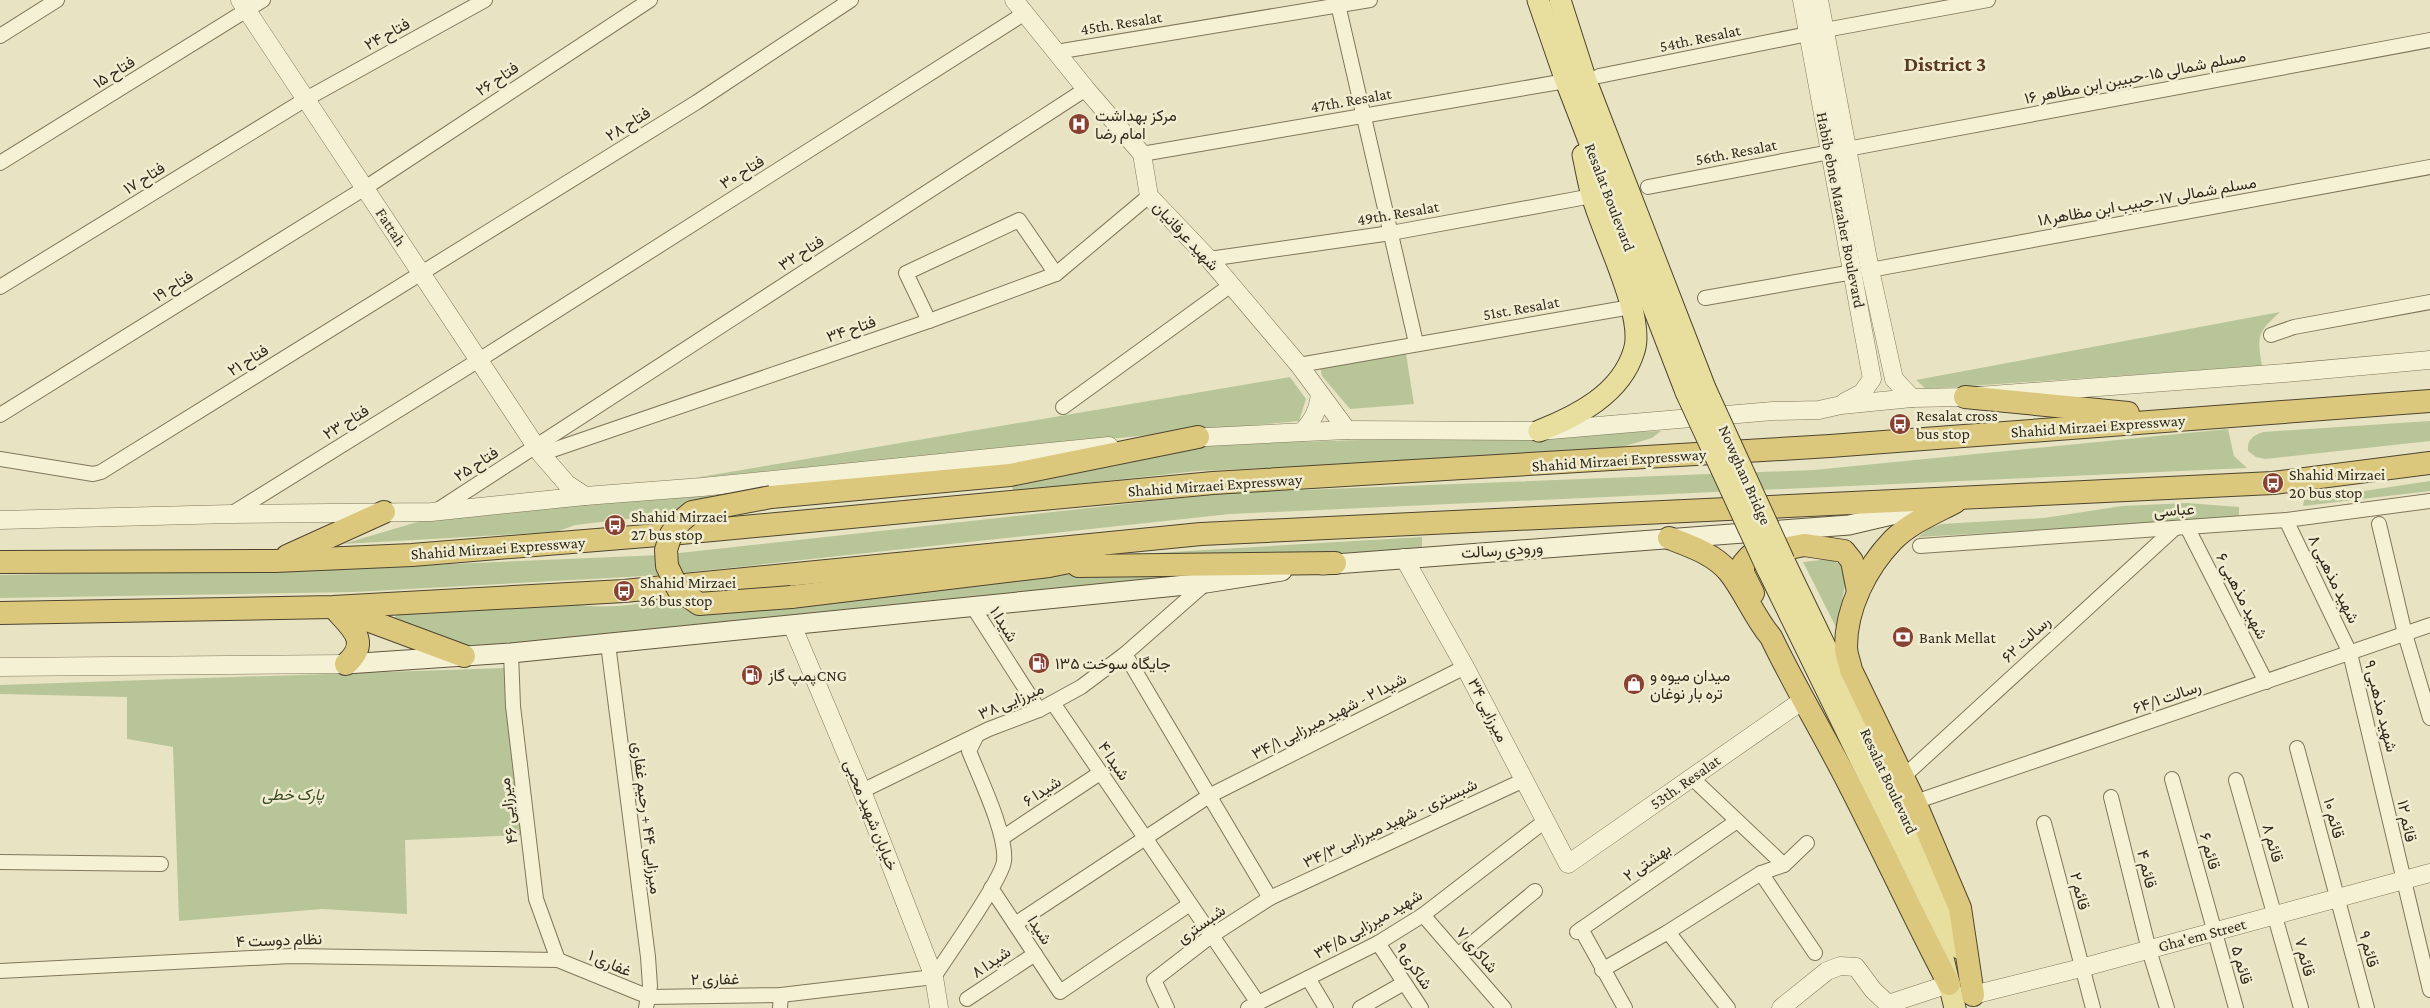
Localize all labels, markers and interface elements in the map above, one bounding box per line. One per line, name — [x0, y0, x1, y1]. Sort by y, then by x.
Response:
street label: 45th. Resalat — [1079, 8, 1164, 38]
street label: فتاح ۲۴ — [362, 15, 414, 56]
street label: 54th. Resalat — [1658, 21, 1743, 55]
street label: مسلم شمالی ۱۵-حبیبن ابن مظاهر ۱۶ — [2023, 47, 2248, 109]
district label: District 3 — [1904, 52, 1986, 76]
street label: فتاح ۱۵ — [90, 53, 139, 94]
street label: فتاح ۲۶ — [473, 59, 523, 102]
street label: 47th. Resalat — [1309, 84, 1394, 115]
street label: فتاح ۲۸ — [603, 104, 655, 147]
place label: مرکز بهداشت امام رضا — [1095, 107, 1177, 144]
street label: Habib ebne Mazaher Boulevard — [1814, 111, 1868, 310]
hospital icon: مرکز بهداشت امام رضا — [1067, 112, 1091, 136]
street label: 56th. Resalat — [1694, 136, 1779, 168]
street label: Resalat Boulevard — [1582, 141, 1639, 254]
street label: فتاح ۳۰ — [717, 152, 769, 195]
street label: فتاح ۱۷ — [120, 159, 169, 200]
street label: مسلم شمالی ۱۷-حبیب ابن مظاهر۱۸ — [2036, 173, 2258, 231]
street label: 49th. Resalat — [1356, 197, 1441, 229]
street label: شهید عرفانیان — [1148, 198, 1222, 275]
street label: Fattah — [373, 205, 410, 249]
street label: فتاح ۳۲ — [775, 232, 828, 276]
street label: فتاح ۱۹ — [150, 267, 198, 307]
street label: 51st. Resalat — [1481, 293, 1561, 323]
street label: فتاح ۳۴ — [824, 313, 879, 348]
street label: فتاح ۲۱ — [225, 341, 273, 381]
street label: فتاح ۲۳ — [320, 401, 373, 445]
place label: Resalat cross bus stop — [1916, 407, 1998, 443]
street label: Shahid Mirzaei Expressway — [2010, 411, 2186, 442]
bus stop icon: Resalat cross bus stop — [1888, 412, 1912, 436]
street label: Nowghan Bridge — [1715, 423, 1775, 528]
street label: فتاح ۲۵ — [451, 443, 503, 487]
street label: Shahid Mirzaei Expressway — [1531, 445, 1707, 476]
place label: Shahid Mirzaei 20 bus stop — [2289, 466, 2385, 502]
street label: Shahid Mirzaei Expressway — [1127, 470, 1303, 501]
bus stop icon: Shahid Mirzaei 20 bus stop — [2261, 471, 2285, 495]
street label: عباسی — [2153, 500, 2195, 522]
place label: Shahid Mirzaei 27 bus stop — [631, 508, 727, 544]
bus stop icon: Shahid Mirzaei 27 bus stop — [603, 513, 627, 537]
street label: شهید مذهبی ۸ — [2304, 532, 2363, 627]
street label: Shahid Mirzaei Expressway — [410, 533, 586, 564]
street label: ورودی رسالت — [1461, 539, 1544, 563]
street label: شهید مذهبی ۶ — [2211, 550, 2271, 643]
place label: Shahid Mirzaei 36 bus stop — [640, 574, 736, 610]
bus stop icon: Shahid Mirzaei 36 bus stop — [612, 579, 636, 603]
street label: شیدا ۱ — [986, 603, 1021, 645]
street label: رسالت ۶۲ — [1998, 612, 2055, 667]
bank icon: Bank Mellat — [1891, 625, 1915, 649]
place label: Bank Mellat — [1919, 629, 1997, 646]
fuel station icon: جایگاه سوخت ۱۳۵ — [1027, 651, 1051, 675]
place label: جایگاه سوخت ۱۳۵ — [1055, 655, 1171, 674]
street label: شهید مذهبی ۹ — [2359, 658, 2401, 754]
fuel station icon: پمپ گازCNG — [740, 663, 764, 687]
place label: پمپ گازCNG — [767, 667, 847, 687]
place label: میدان میوه و تره بار نوغان — [1650, 667, 1730, 704]
street label: شیدا ۲ - شهید میرزایی ۳۴/۱ — [1249, 670, 1410, 764]
shop icon: میدان میوه و تره بار نوغان — [1622, 672, 1646, 696]
street label: میرزایی ۳۴ — [1463, 675, 1511, 746]
street label: رسالت ۶۴/۱ — [2131, 677, 2204, 718]
street label: میرزایی ۳۸ — [976, 680, 1047, 724]
street label: Resalat Boulevard — [1857, 726, 1921, 837]
street label: شیدا ۴ — [1094, 739, 1133, 784]
street label: میرزایی ۴۴ + رحیم غفاری — [627, 741, 665, 895]
street label: 53th. Resalat — [1647, 751, 1724, 812]
street label: خیابان شهید محبی — [839, 757, 901, 874]
street label: شیدا ۶ — [1020, 773, 1065, 810]
street label: شبستری - شهید میرزایی ۳۴/۳ — [1300, 775, 1481, 873]
street label: میرزایی ۴۶ — [496, 777, 522, 845]
park label: پارک خطی — [262, 786, 325, 806]
street label: قائم ۱۰ — [2319, 796, 2348, 840]
street label: قائم ۱۲ — [2392, 798, 2420, 844]
street label: قائم ۸ — [2258, 822, 2287, 865]
street label: قائم ۶ — [2195, 831, 2223, 872]
street label: بهشتی ۲ — [1620, 840, 1675, 886]
street label: قائم ۴ — [2132, 848, 2160, 890]
street label: قائم ۲ — [2065, 871, 2093, 912]
street label: شهید میرزایی ۳۴/۵ — [1311, 886, 1426, 964]
street label: شبستری — [1174, 901, 1229, 948]
street label: شیدا — [1024, 913, 1055, 948]
street label: Gha'em Street — [2156, 915, 2248, 955]
street label: شاکری ۷ — [1451, 924, 1501, 977]
street label: قائم ۹ — [2354, 929, 2382, 970]
street label: نظام دوست ۴ — [236, 930, 323, 952]
street label: قائم ۷ — [2290, 936, 2318, 979]
street label: شاکری ۹ — [1391, 940, 1436, 993]
street label: شیدا ۸ — [968, 943, 1014, 982]
street label: قائم ۵ — [2227, 944, 2256, 987]
street label: غفاری ۱ — [585, 946, 634, 981]
street label: غفاری ۲ — [691, 970, 739, 990]

